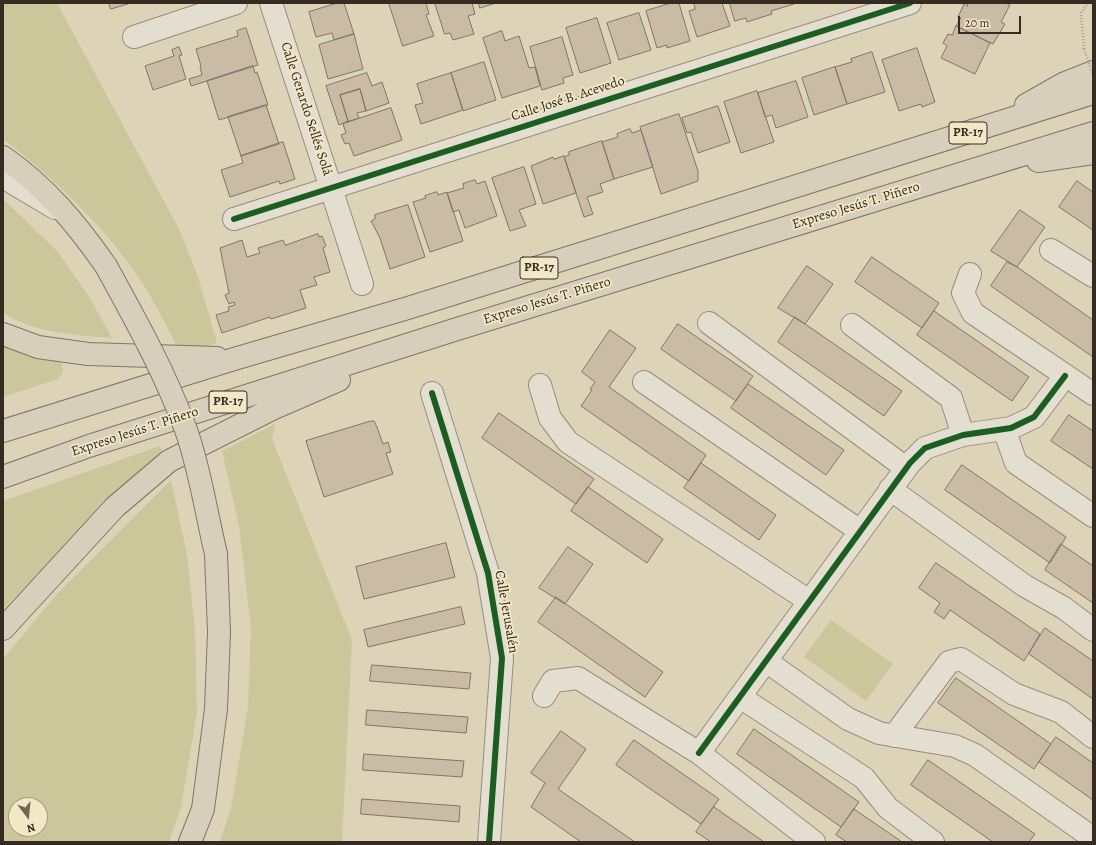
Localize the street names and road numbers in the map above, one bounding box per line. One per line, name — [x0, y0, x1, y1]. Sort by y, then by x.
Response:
street label: Calle Gerardo Sellés Solá — [276, 40, 336, 178]
street label: Calle José B. Acevedo — [509, 73, 627, 125]
road number: PR-17 — [949, 122, 987, 144]
street label: Expreso Jesús T. Piñero — [790, 179, 922, 233]
road number: PR-17 — [520, 257, 558, 279]
street label: Expreso Jesús T. Piñero — [481, 274, 613, 328]
road number: PR-17 — [209, 391, 247, 413]
street label: Expreso Jesús T. Piñero — [69, 404, 201, 460]
street label: Calle Jerusalén — [490, 569, 522, 655]

